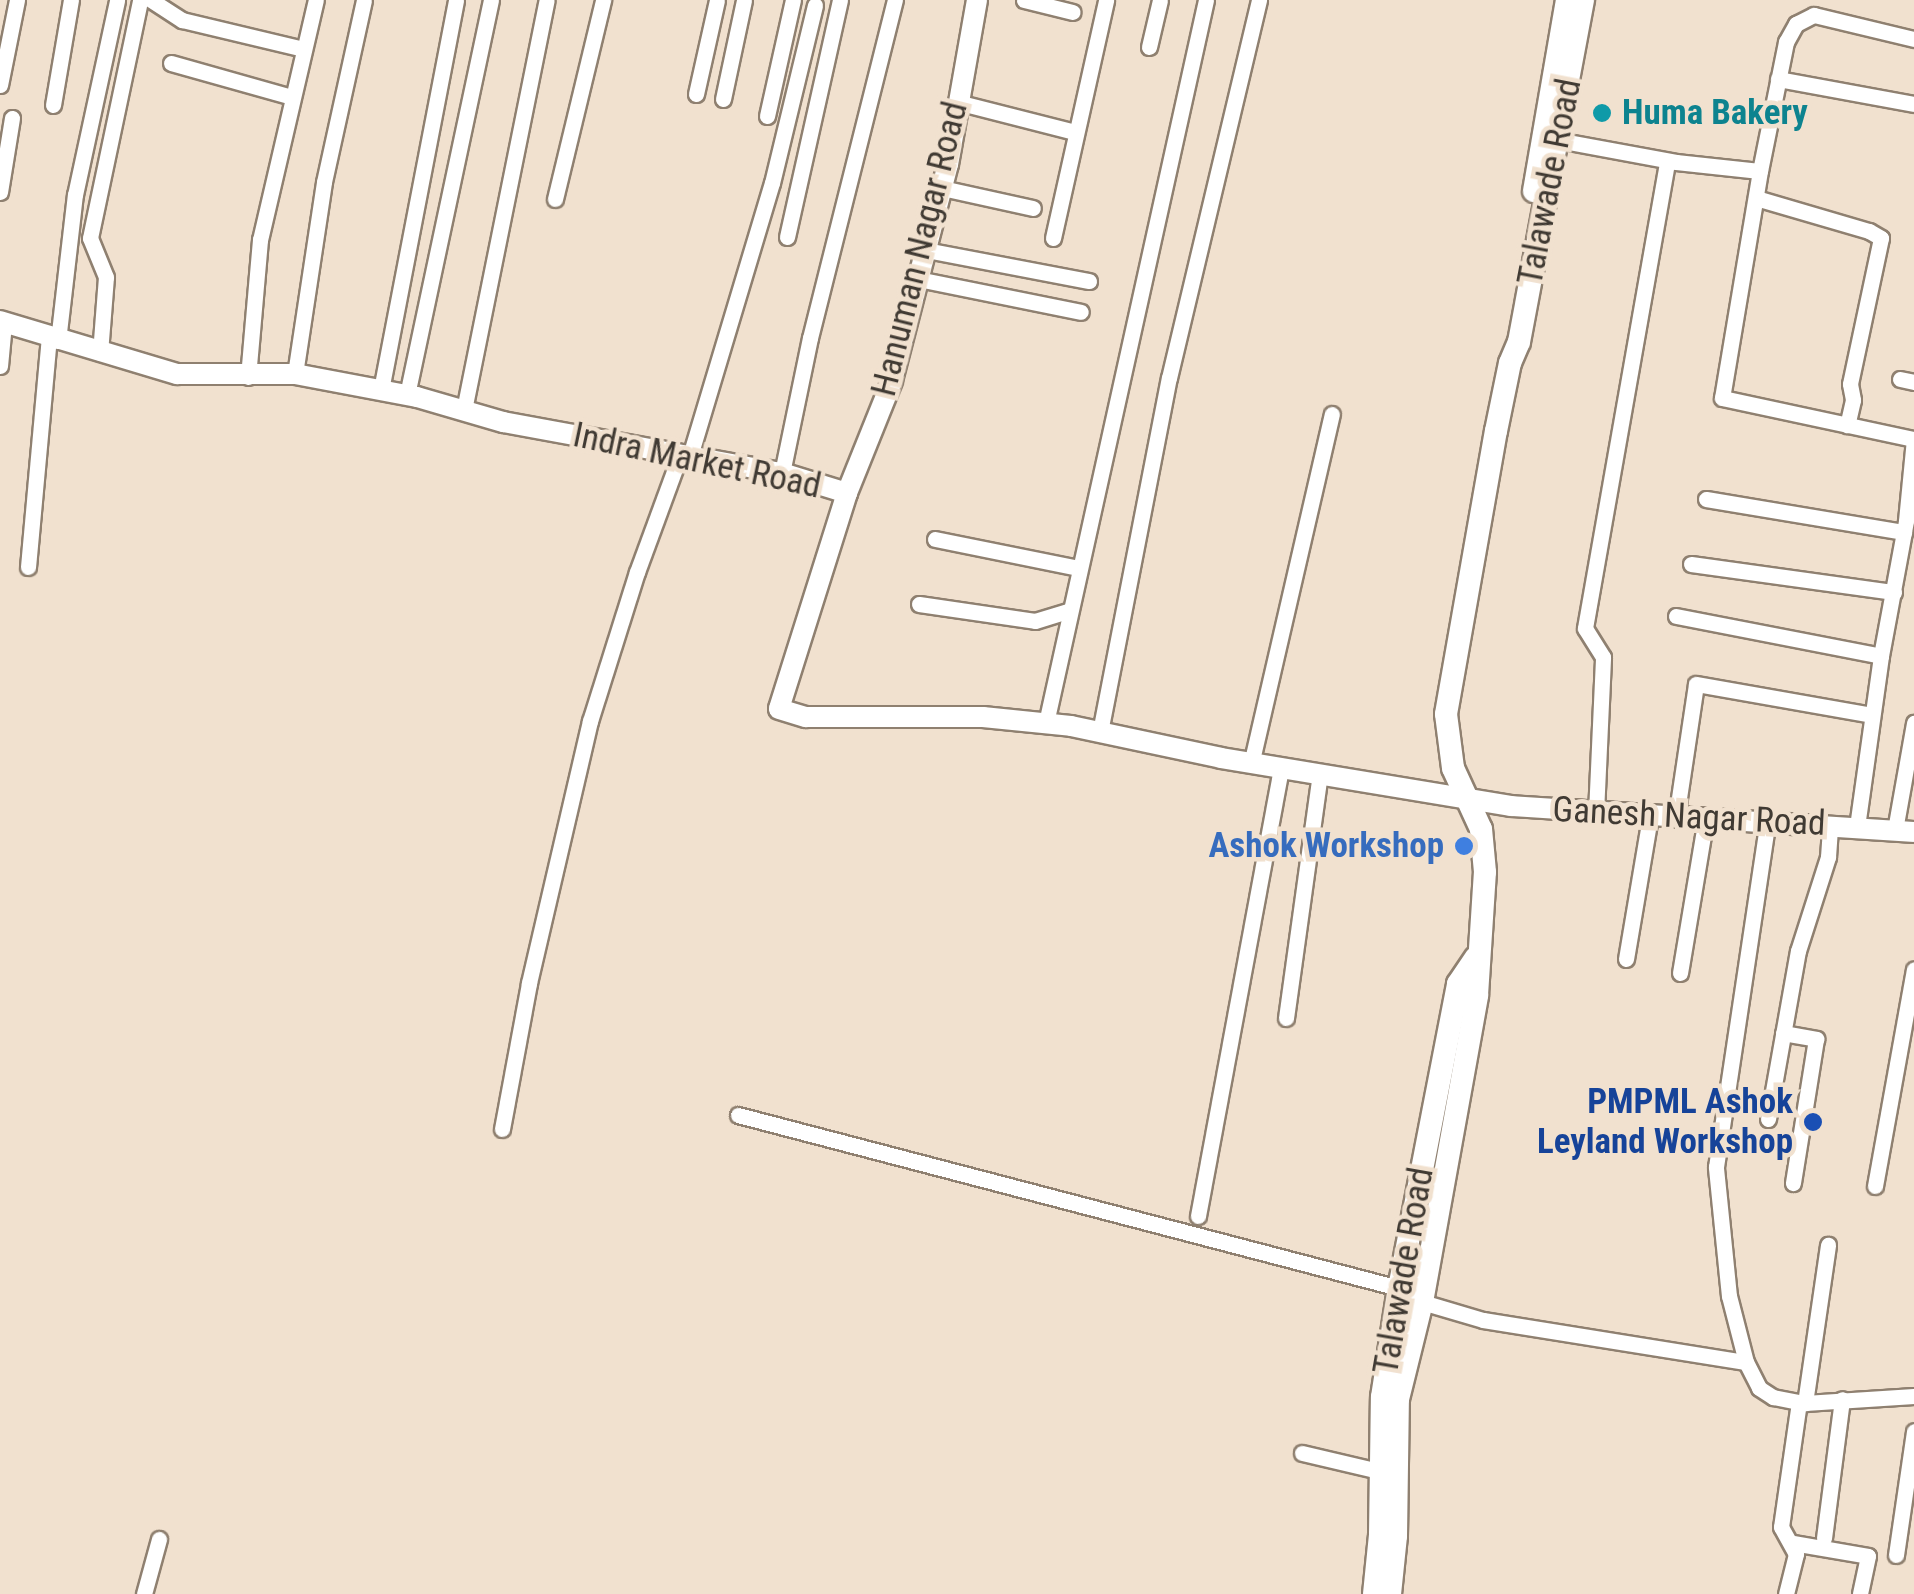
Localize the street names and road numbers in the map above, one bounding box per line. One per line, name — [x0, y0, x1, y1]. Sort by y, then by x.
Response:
street label: Talawade Road — [1509, 75, 1591, 289]
street label: Hanuman Nagar Road — [863, 97, 977, 401]
street label: Indra Market Road — [569, 414, 825, 508]
street label: Ganesh Nagar Road — [1552, 789, 1826, 845]
street label: Talawade Road — [1365, 1164, 1443, 1378]

